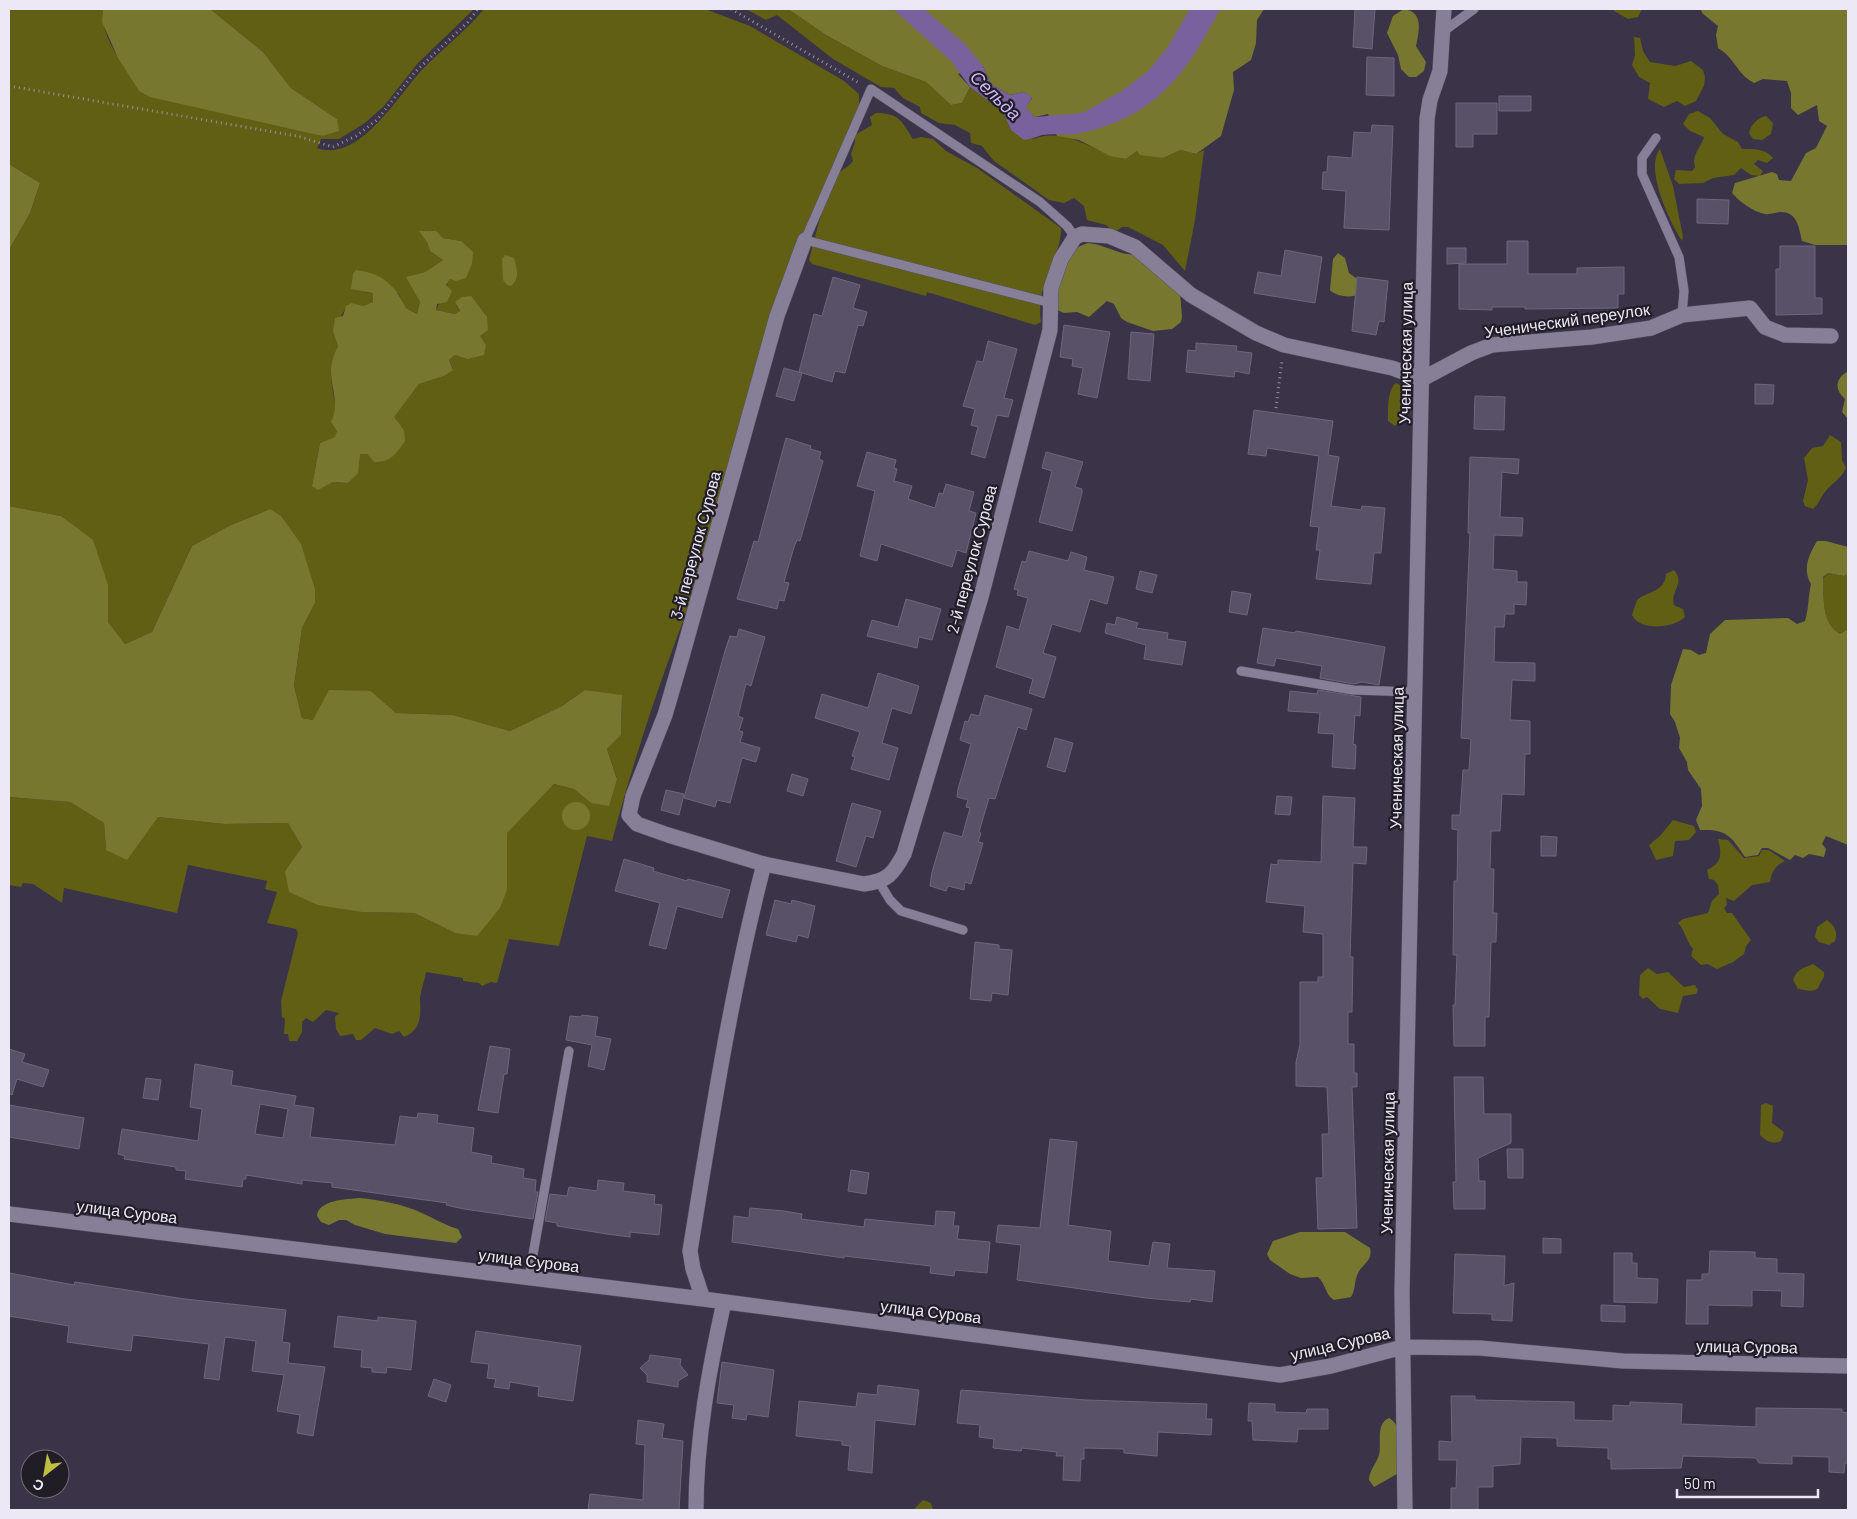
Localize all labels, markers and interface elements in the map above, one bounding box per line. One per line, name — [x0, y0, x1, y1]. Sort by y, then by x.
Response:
water label: Сельда — [966, 66, 1026, 124]
street label: Ученическая улица — [1394, 281, 1416, 424]
street label: Ученический переулок — [1483, 299, 1652, 341]
street label: 3-й переулок Сурова — [666, 469, 724, 621]
street label: 2-й переулок Сурова — [942, 483, 1000, 635]
street label: Ученическая улица — [1385, 686, 1407, 829]
street label: Ученическая улица — [1376, 1091, 1398, 1234]
street label: улица Сурова — [75, 1195, 179, 1227]
street label: улица Сурова — [477, 1244, 581, 1276]
street label: улица Сурова — [879, 1295, 983, 1327]
street label: улица Сурова — [1288, 1322, 1392, 1364]
street label: улица Сурова — [1696, 1336, 1798, 1356]
north arrow — [20, 1449, 70, 1499]
scale bar — [1677, 1466, 1818, 1498]
text: 50 m — [1684, 1474, 1716, 1492]
text: С — [29, 1476, 47, 1495]

